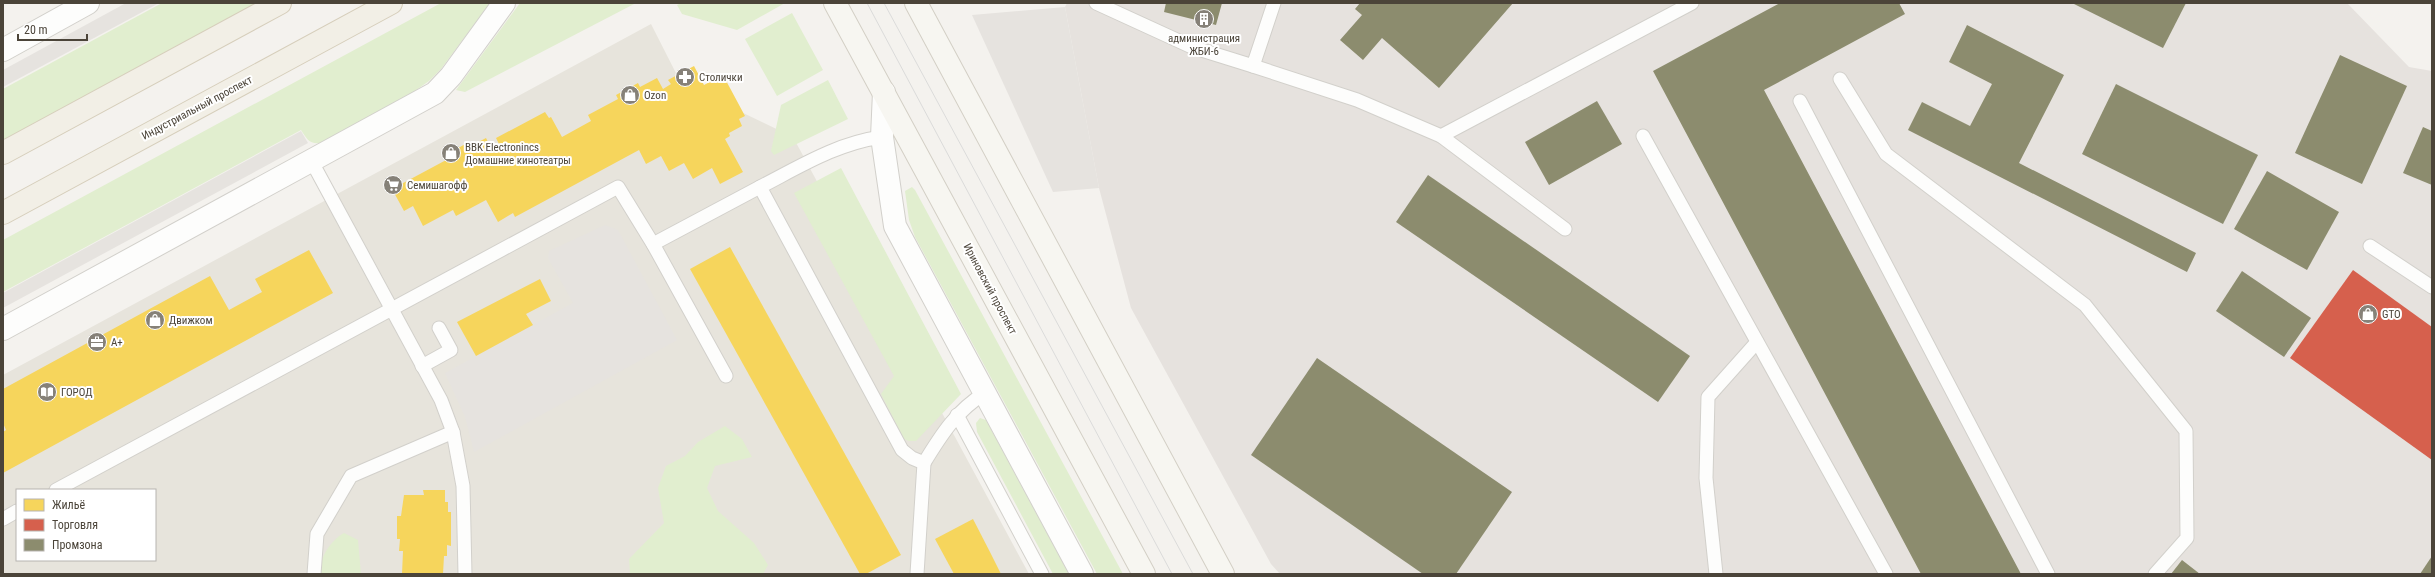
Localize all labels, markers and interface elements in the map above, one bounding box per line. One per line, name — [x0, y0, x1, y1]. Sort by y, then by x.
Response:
building icon: администрация ЖБИ-6 — [1193, 8, 1215, 30]
scale bar — [18, 16, 87, 42]
text: 20 m — [24, 23, 48, 37]
place label: администрация ЖБИ-6 — [1168, 32, 1240, 58]
pharmacy icon: Столички — [674, 66, 696, 88]
place label: Столички — [699, 71, 743, 84]
street label: Индустриальный проспект — [140, 73, 255, 143]
shop icon: Ozon — [619, 84, 641, 106]
place label: Ozon — [644, 89, 666, 102]
place label: BBK Electronincs Домашние кинотеатры — [465, 141, 571, 167]
shop icon: BBK Electronincs Домашние кинотеатры — [440, 142, 462, 164]
supermarket icon: Семишагофф — [382, 174, 404, 196]
place label: Семишагофф — [407, 179, 468, 192]
street label: Ириновский проспект — [961, 241, 1020, 337]
shop icon: GTO — [2357, 303, 2379, 325]
place label: GTO — [2382, 308, 2401, 321]
shop icon: Движком — [144, 309, 166, 331]
place label: Движком — [169, 314, 213, 327]
office icon: А+ — [86, 331, 108, 353]
place label: А+ — [111, 336, 123, 349]
library icon: ГОРОД — [36, 381, 58, 403]
place label: ГОРОД — [61, 386, 92, 399]
legend — [16, 489, 156, 561]
text: Жильё — [52, 498, 85, 512]
text: Торговля — [52, 518, 98, 532]
text: Промзона — [52, 538, 103, 552]

